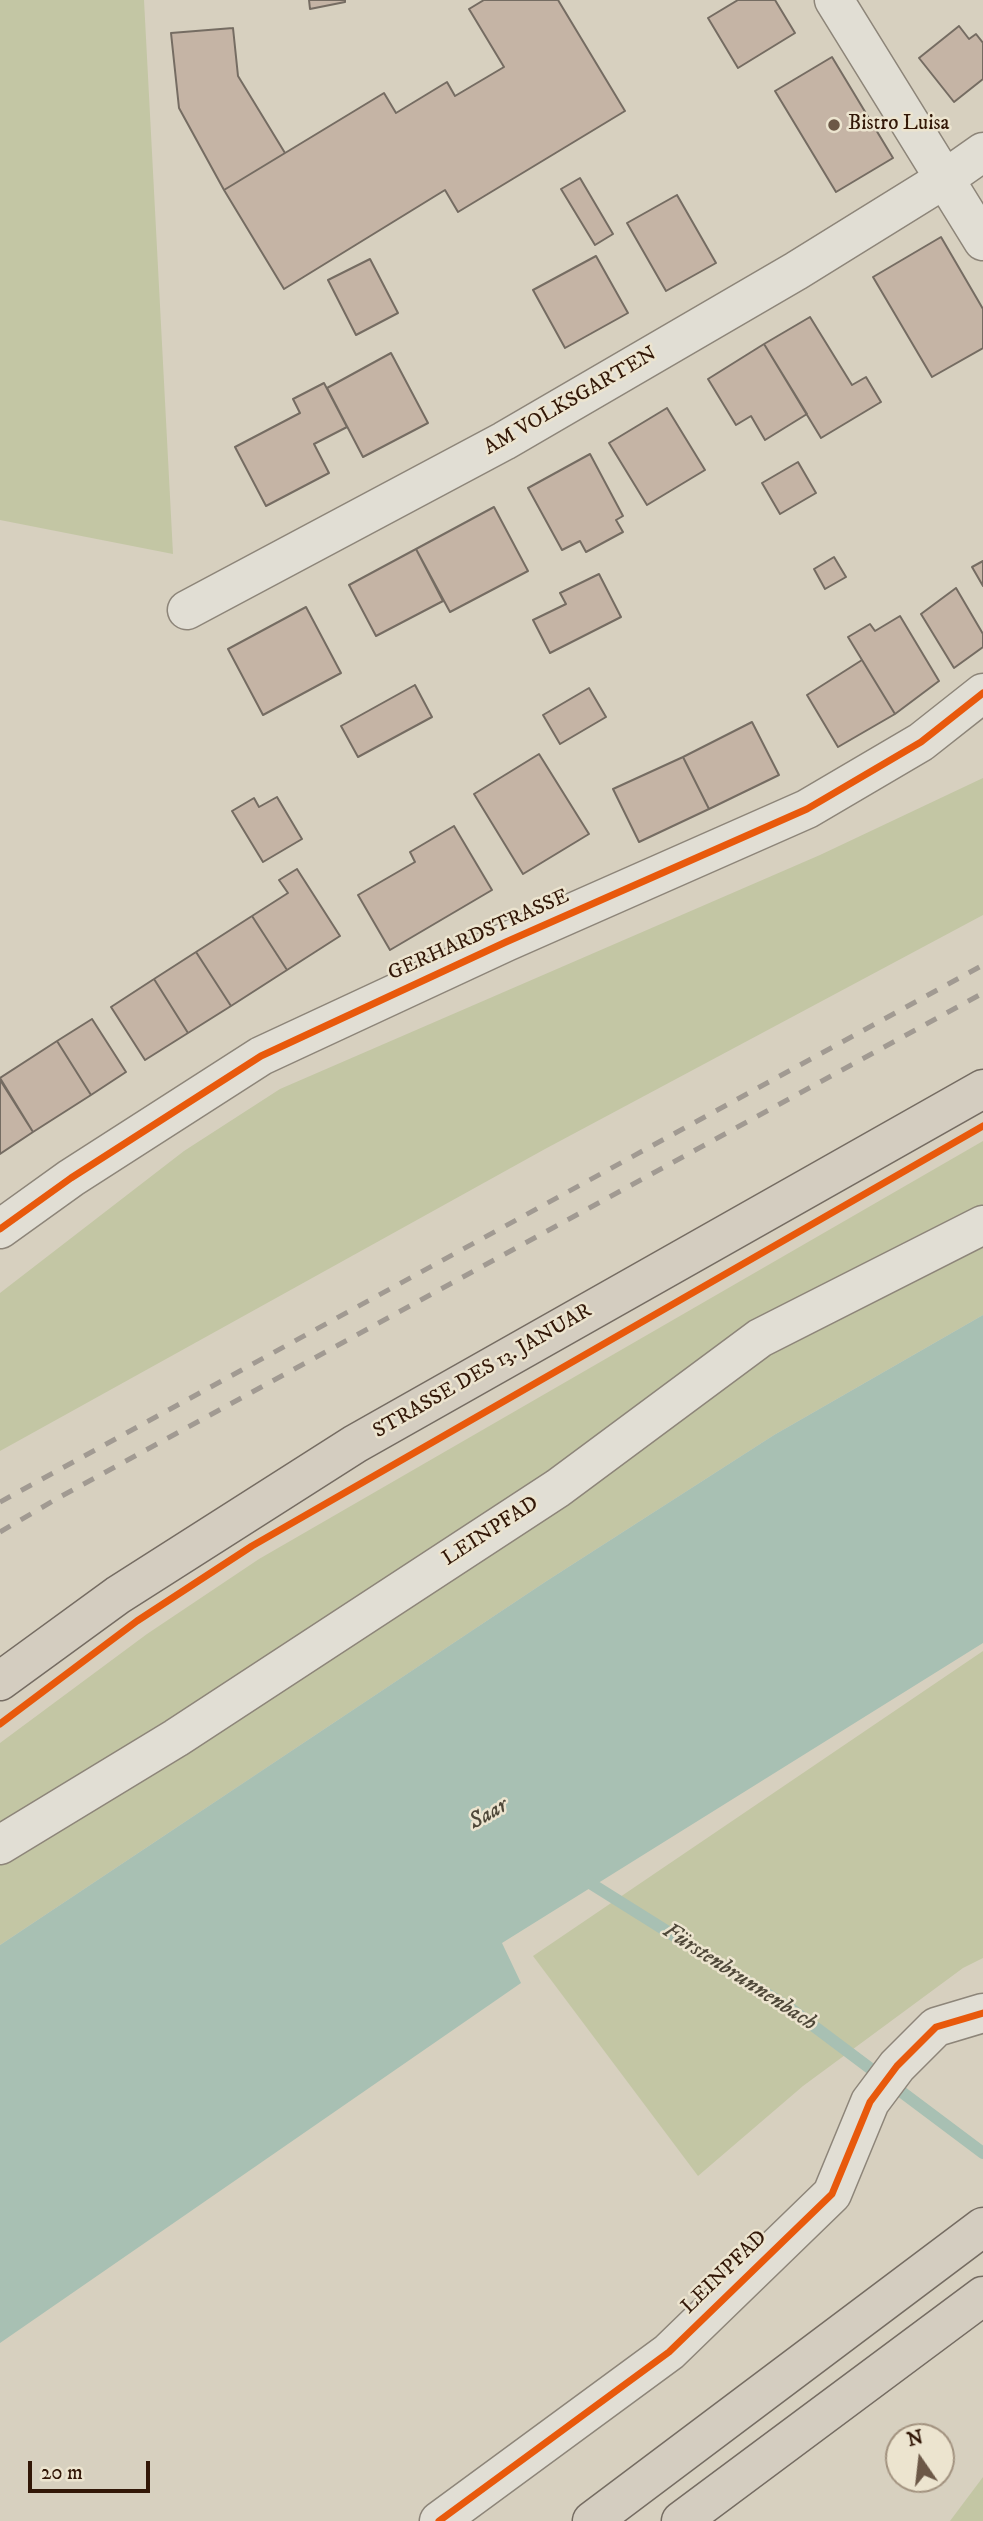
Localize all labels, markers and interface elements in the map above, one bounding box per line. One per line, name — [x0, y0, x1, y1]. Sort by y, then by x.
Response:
place label: Bistro Luisa — [848, 112, 949, 138]
marker: Bistro Luisa — [826, 117, 842, 133]
street label: AM VOLKSGARTEN — [480, 342, 662, 462]
street label: GERHARDSTRASSE — [385, 885, 573, 987]
street label: STRASSE DES 13. JANUAR — [369, 1299, 597, 1445]
street label: LEINPFAD — [438, 1492, 544, 1572]
water label: Saar — [465, 1793, 513, 1837]
water label: Fürstenbrunnenbach — [657, 1918, 821, 2038]
street label: LEINPFAD — [677, 2226, 773, 2320]
north arrow — [885, 2423, 955, 2493]
text: N — [905, 2426, 926, 2452]
scale bar — [32, 2448, 154, 2492]
text: 20 m — [41, 2460, 83, 2486]

